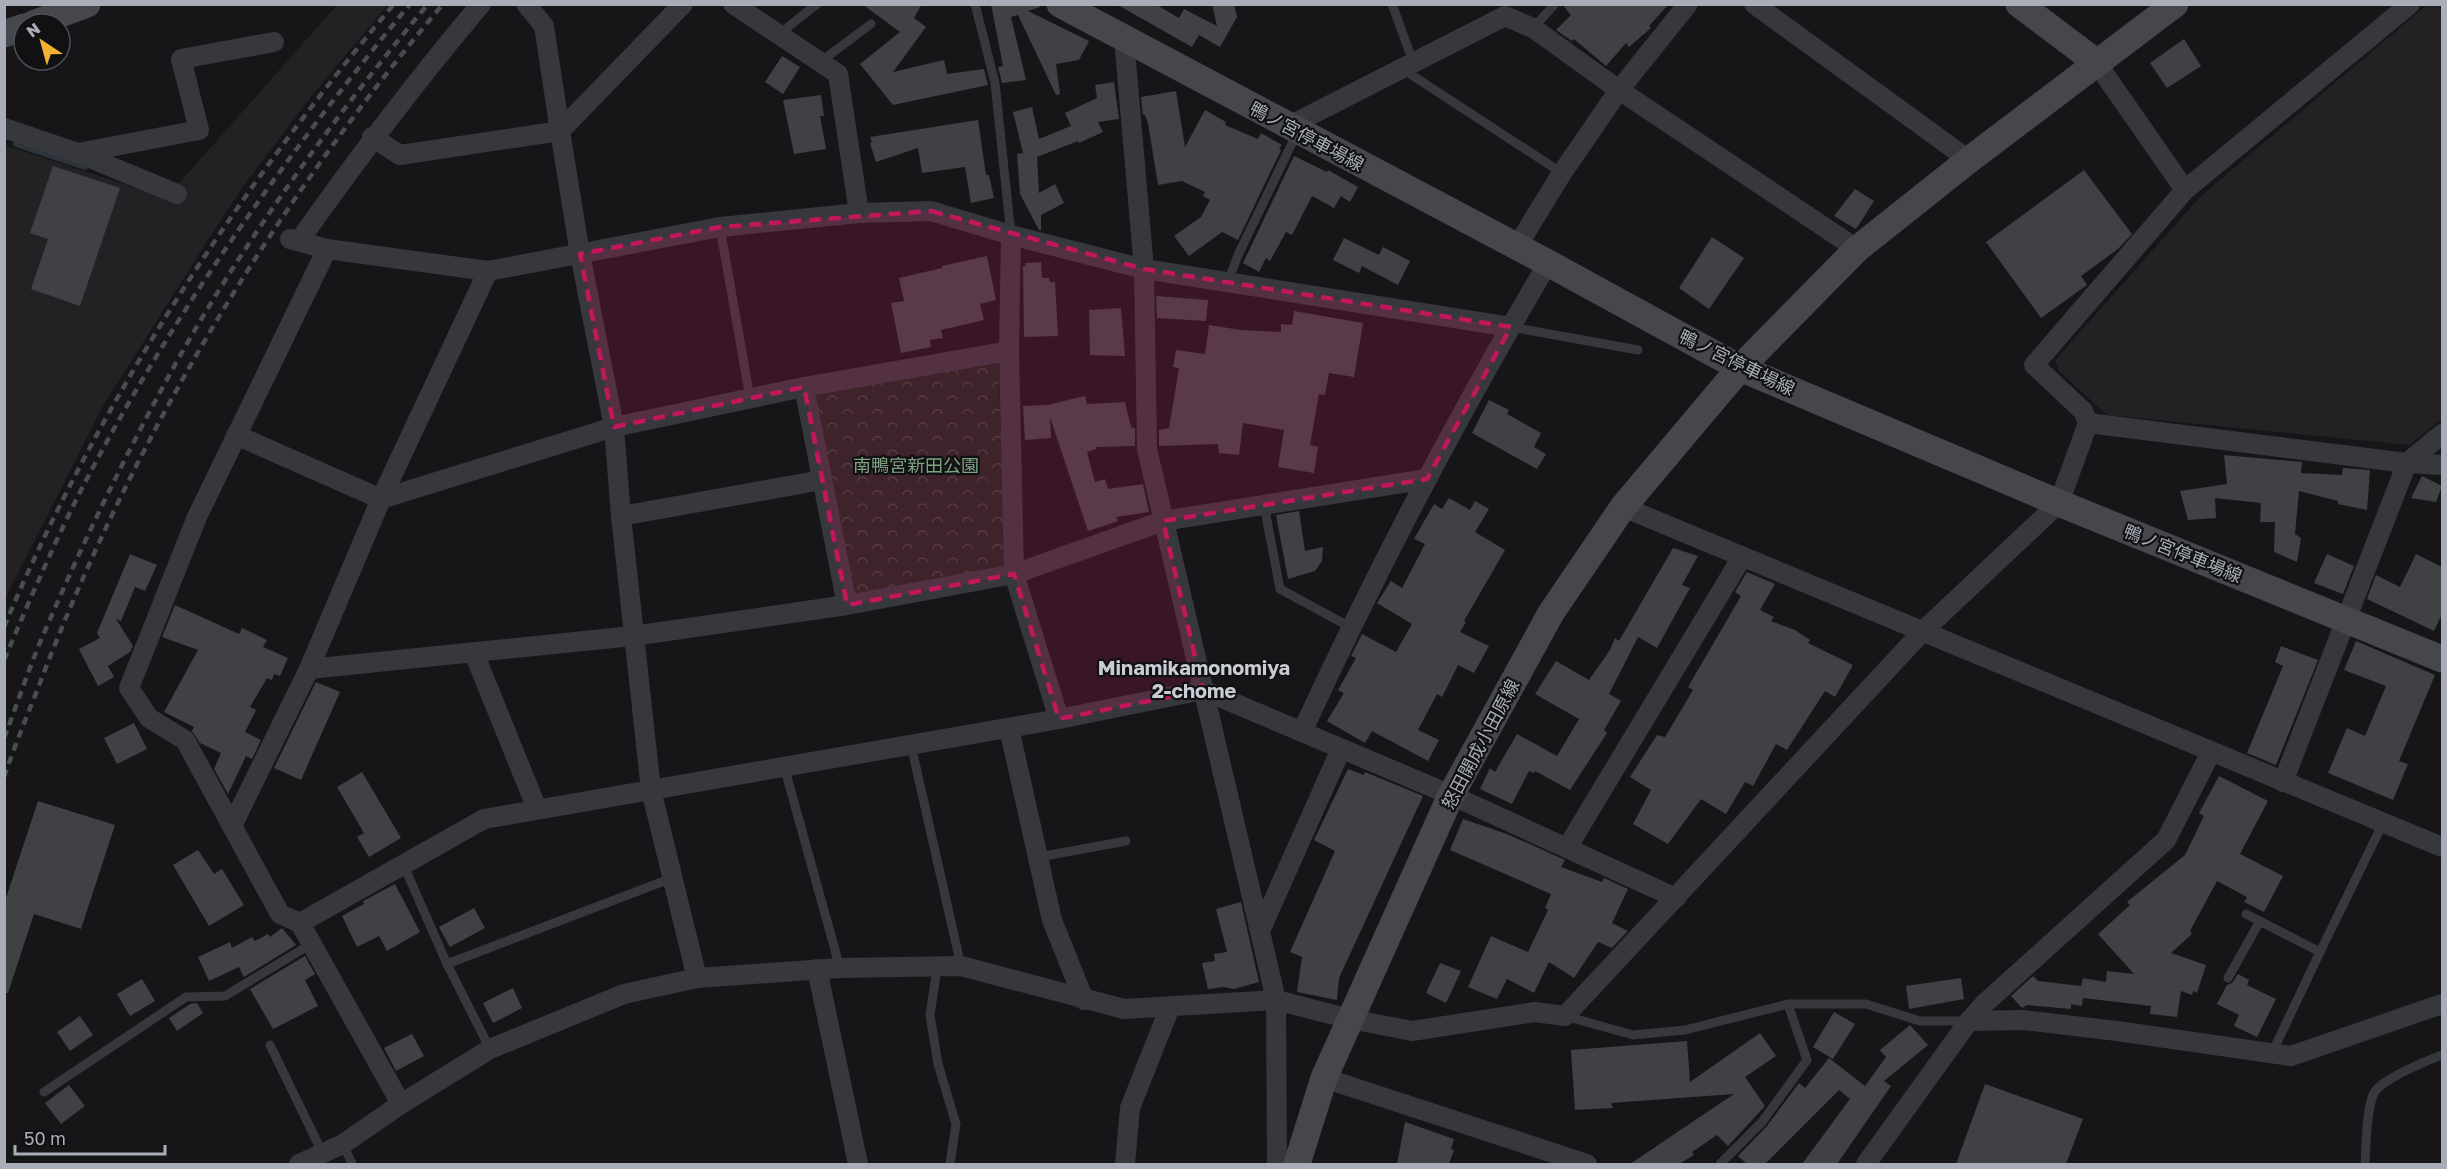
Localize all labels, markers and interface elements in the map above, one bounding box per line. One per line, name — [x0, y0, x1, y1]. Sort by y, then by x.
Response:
north arrow — [12, 12, 72, 72]
text: N — [22, 18, 44, 42]
street label: 鴨ノ宮停車場線 — [1246, 97, 1368, 175]
street label: 鴨ノ宮停車場線 — [1676, 324, 1798, 400]
park label: 南鴨宮新田公園 — [853, 454, 979, 476]
street label: 鴨ノ宮停車場線 — [2120, 519, 2246, 587]
district label: Minamikamonomiya 2-chome — [1098, 655, 1290, 702]
street label: 怒田開成小田原線 — [1436, 675, 1524, 813]
scale bar — [15, 1118, 165, 1156]
text: 50 m — [24, 1127, 66, 1149]

